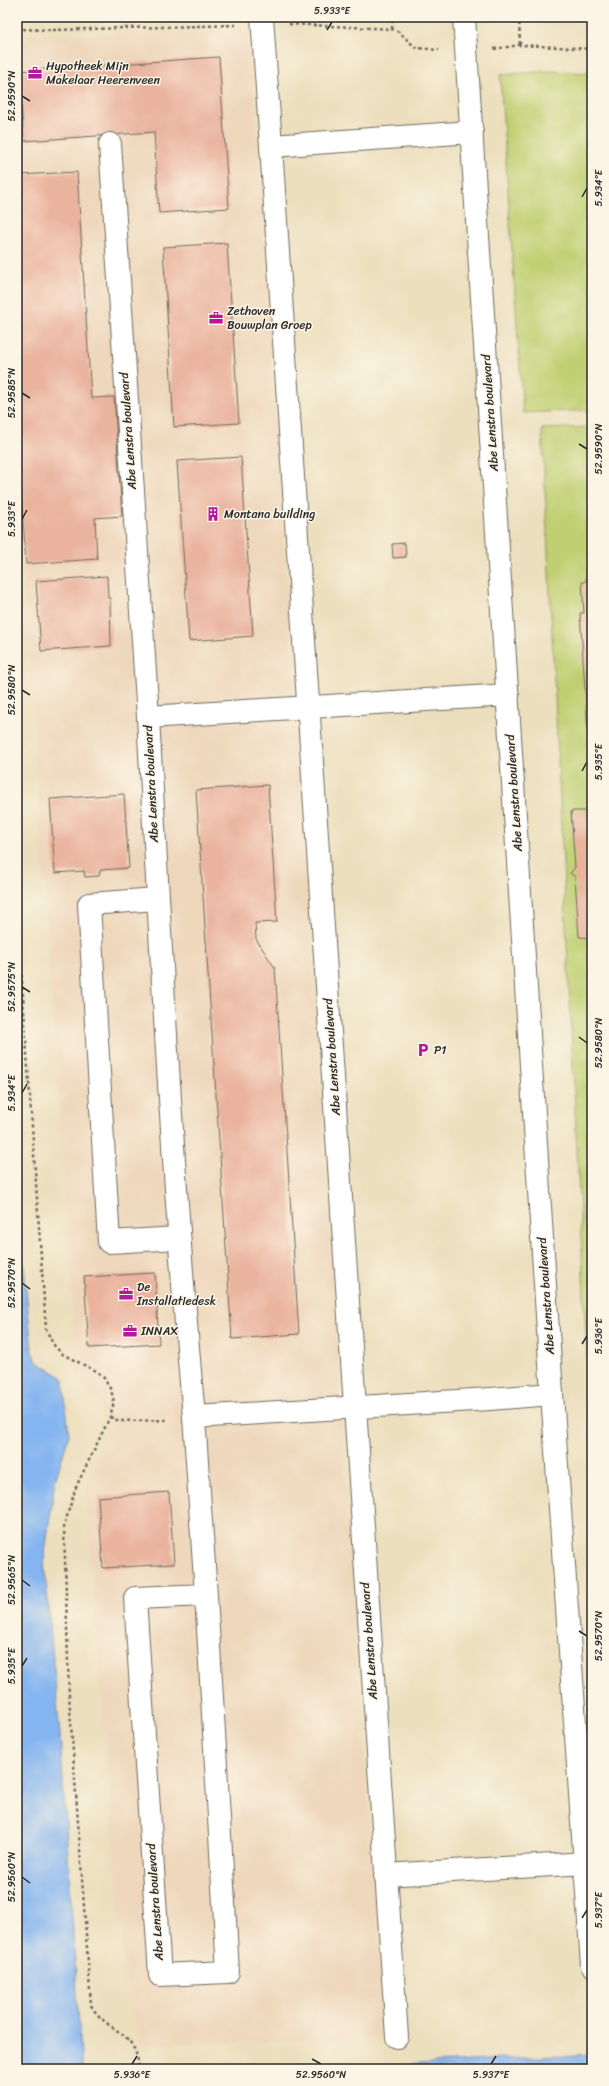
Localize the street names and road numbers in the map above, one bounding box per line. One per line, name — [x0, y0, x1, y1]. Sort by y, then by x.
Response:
street label: Abe Lenstra boulevard — [475, 352, 505, 473]
street label: Abe Lenstra boulevard — [113, 370, 143, 491]
street label: Abe Lenstra boulevard — [137, 723, 165, 844]
street label: Abe Lenstra boulevard — [499, 732, 529, 853]
street label: Abe Lenstra boulevard — [317, 996, 347, 1117]
street label: Abe Lenstra boulevard — [531, 1235, 561, 1356]
street label: Abe Lenstra boulevard — [354, 1580, 384, 1701]
street label: Abe Lenstra boulevard — [140, 1841, 170, 1962]

